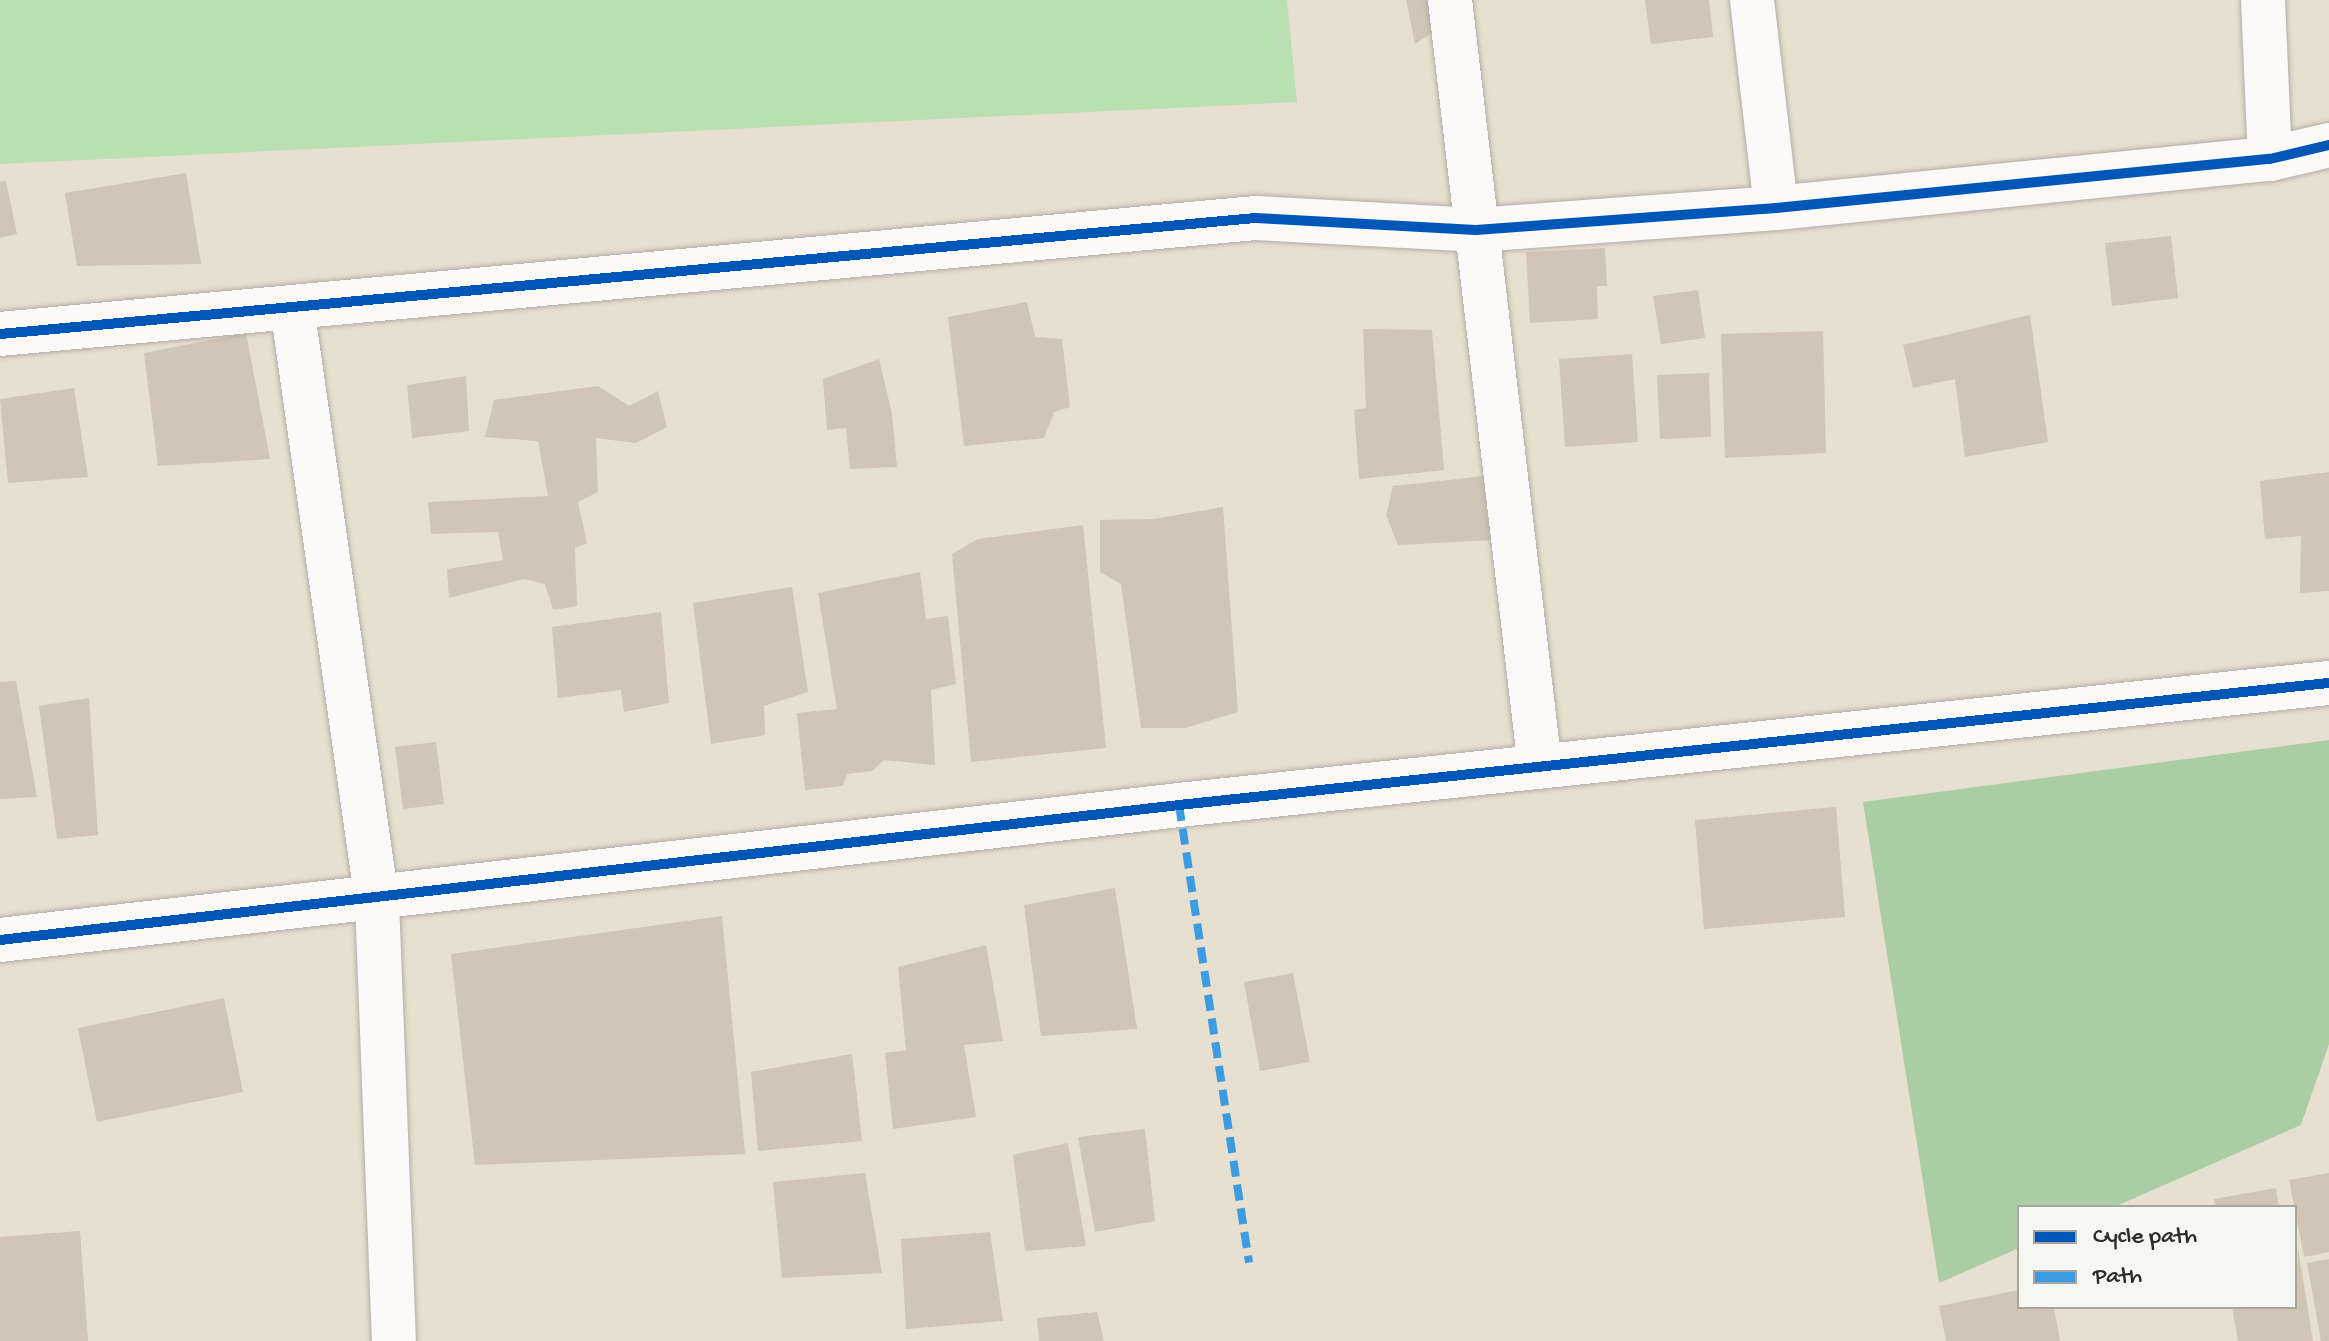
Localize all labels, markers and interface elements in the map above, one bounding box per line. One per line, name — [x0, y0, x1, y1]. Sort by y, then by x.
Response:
legend — [2017, 1205, 2297, 1309]
text: Cycle path — [2093, 1223, 2197, 1252]
text: Path — [2093, 1263, 2142, 1292]

